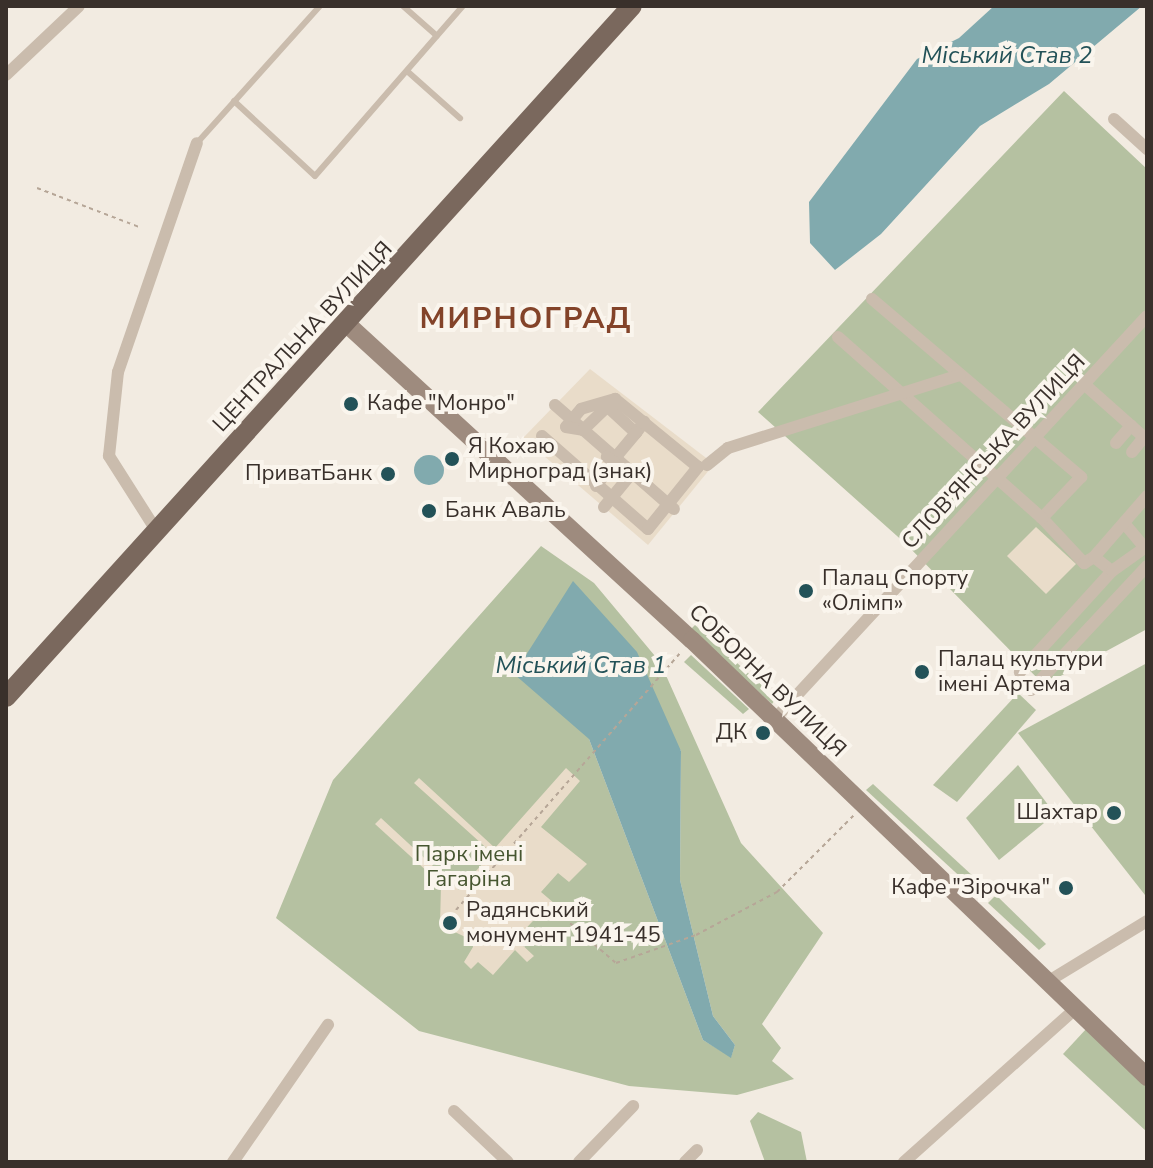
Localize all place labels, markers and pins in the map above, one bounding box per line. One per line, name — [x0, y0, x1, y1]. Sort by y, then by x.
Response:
place label: Кафе "Монро" — [367, 391, 515, 417]
marker: Кафе "Монро" — [342, 395, 360, 413]
place label: Я Кохаю Мирноград (знак) — [468, 433, 652, 484]
marker: Я Кохаю Мирноград (знак) — [443, 450, 461, 468]
place label: ПриватБанк — [245, 461, 372, 487]
marker: ПриватБанк — [379, 465, 397, 483]
place label: Банк Аваль — [445, 498, 566, 524]
marker: Банк Аваль — [420, 502, 438, 520]
place label: Палац Спорту «Олімп» — [822, 565, 968, 616]
marker: Палац Спорту «Олімп» — [797, 582, 815, 600]
place label: Палац культури імені Артема — [938, 646, 1103, 698]
marker: Палац культури імені Артема — [913, 663, 931, 681]
place label: ДК — [716, 720, 747, 746]
marker: ДК — [754, 724, 772, 742]
place label: Шахтар — [1017, 800, 1098, 826]
marker: Шахтар — [1105, 804, 1123, 822]
place label: Кафе "Зірочка" — [891, 875, 1050, 901]
marker: Кафе "Зірочка" — [1057, 879, 1075, 897]
place label: Радянський монумент 1941-45 — [466, 897, 661, 948]
marker: Радянський монумент 1941-45 — [441, 914, 459, 932]

